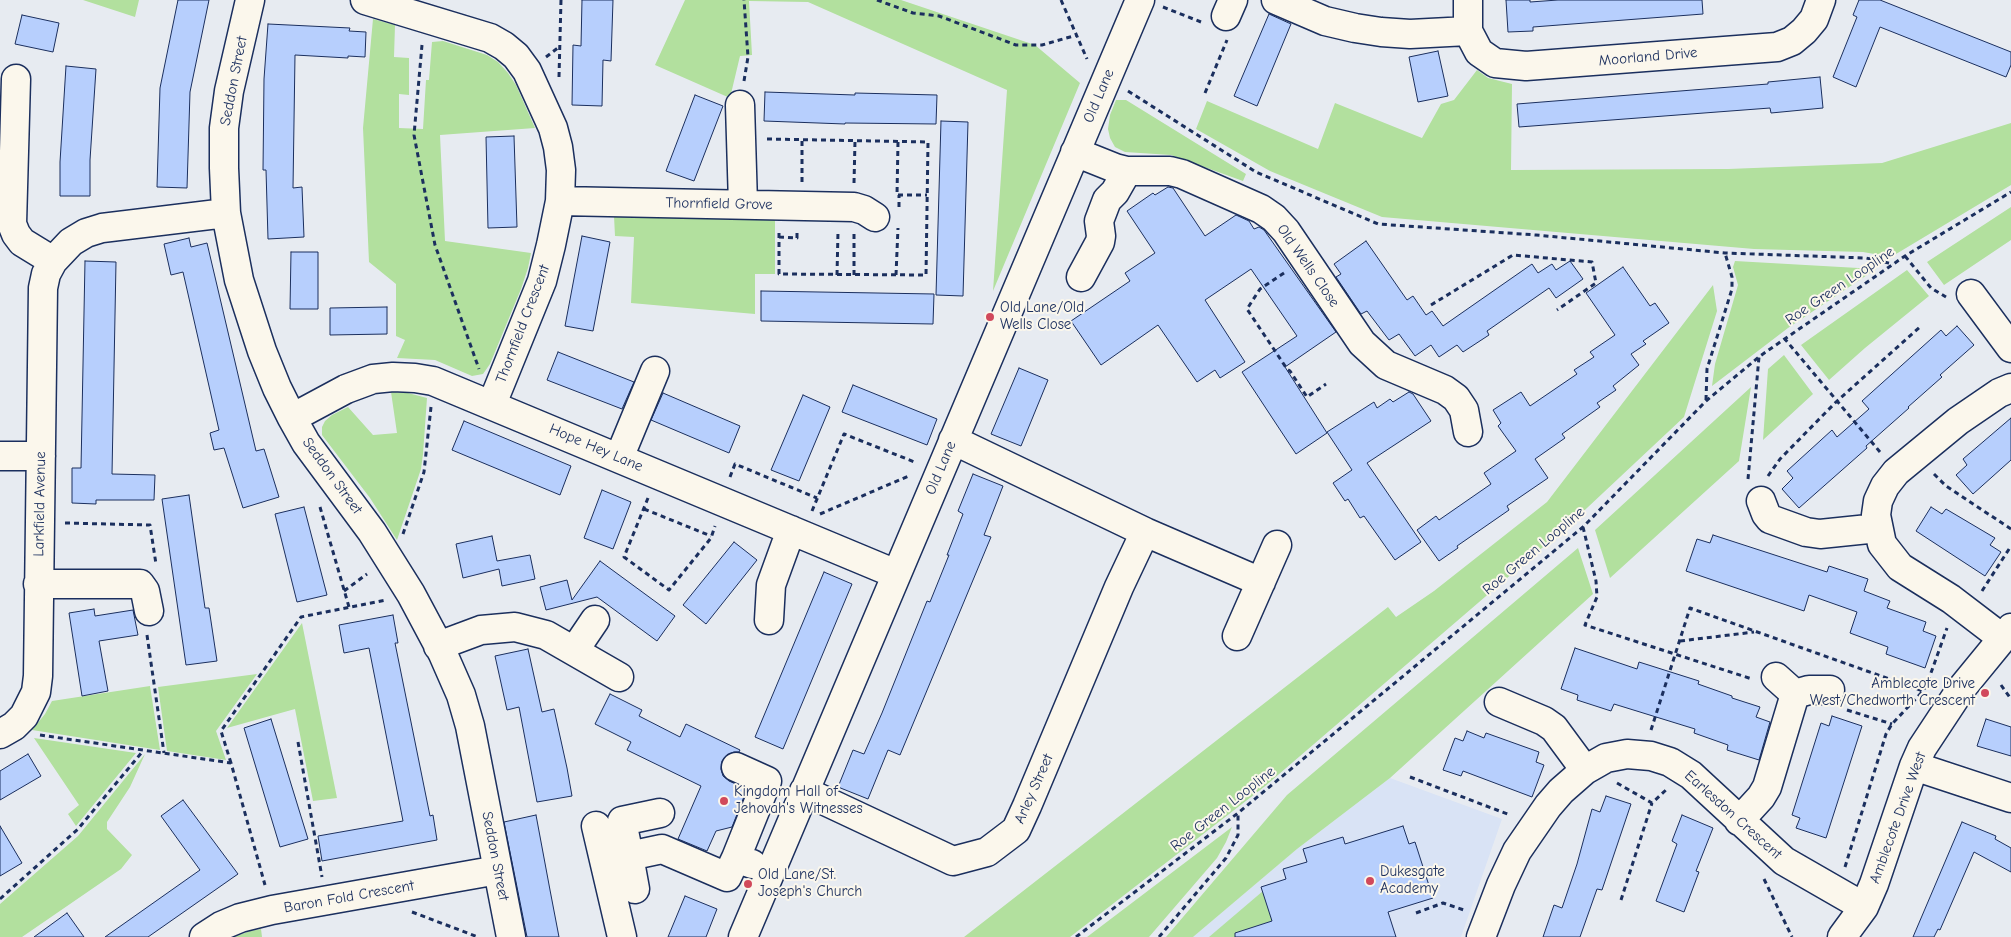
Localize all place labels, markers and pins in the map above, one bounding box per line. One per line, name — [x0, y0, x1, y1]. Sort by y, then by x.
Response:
place label: Old Lane/Old Wells Close — [1000, 299, 1084, 334]
marker: Old Lane/Old Wells Close — [984, 311, 996, 323]
place label: Amblecote Drive West/Chedworth Crescent — [1810, 675, 1975, 710]
marker: Amblecote Drive West/Chedworth Crescent — [1979, 687, 1991, 699]
place label: Kingdom Hall of Jehovah's Witnesses — [734, 783, 863, 818]
marker: Kingdom Hall of Jehovah's Witnesses — [718, 795, 730, 807]
place label: Dukesgate Academy — [1380, 863, 1445, 898]
place label: Old Lane/St. Joseph's Church — [758, 866, 862, 901]
marker: Dukesgate Academy — [1364, 875, 1376, 887]
marker: Old Lane/St. Joseph's Church — [742, 878, 754, 890]

